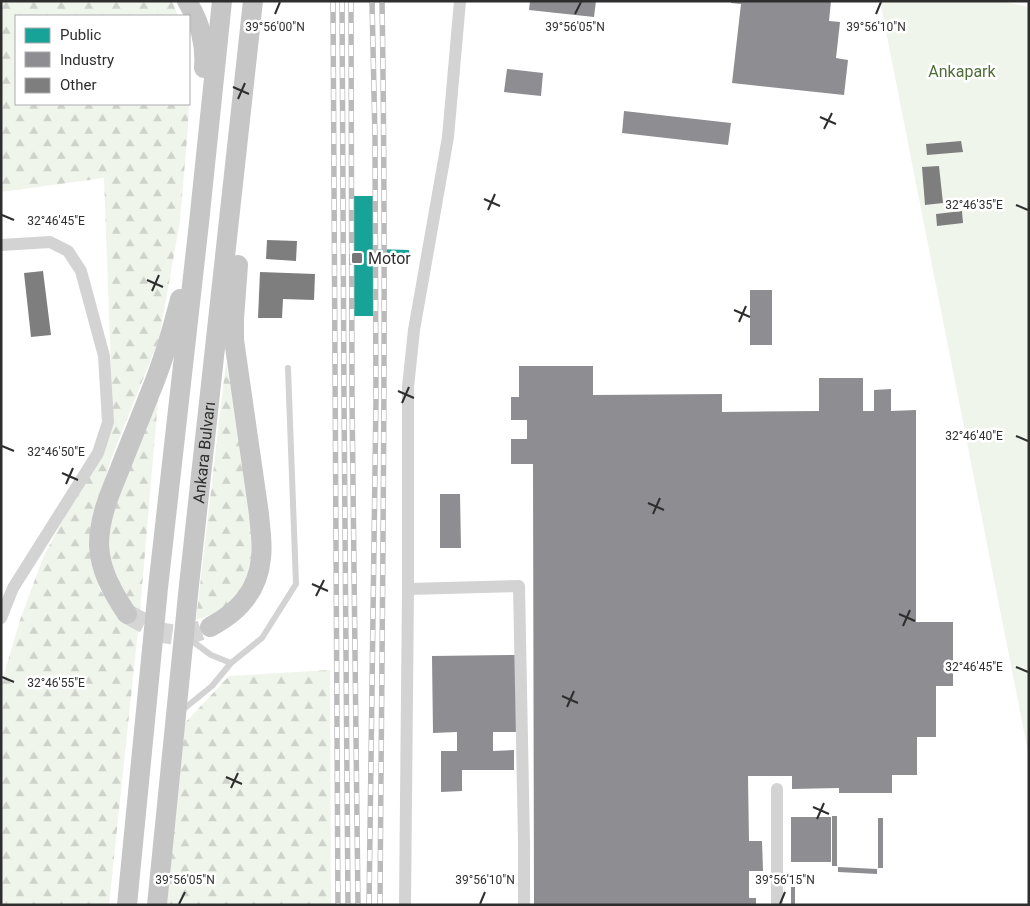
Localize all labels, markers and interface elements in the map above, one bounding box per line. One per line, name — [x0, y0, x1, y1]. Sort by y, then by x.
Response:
legend — [15, 15, 190, 105]
text: 39°56'00"N — [245, 20, 305, 34]
text: 39°56'05"N — [545, 20, 605, 34]
text: 39°56'10"N — [846, 20, 906, 34]
text: Public — [60, 26, 101, 44]
text: Industry — [60, 51, 114, 69]
park label: Ankapark — [928, 62, 997, 81]
text: Other — [60, 76, 97, 94]
text: 32°46'35"E — [945, 198, 1003, 212]
text: 32°46'45"E — [27, 214, 85, 228]
place label: Motor — [368, 249, 411, 268]
marker: Motor — [350, 251, 364, 265]
street label: Ankara Bulvarı — [189, 401, 219, 504]
text: 32°46'40"E — [945, 429, 1003, 443]
text: 32°46'50"E — [27, 445, 85, 459]
text: 32°46'45"E — [945, 660, 1003, 674]
text: 32°46'55"E — [27, 676, 85, 690]
text: 39°56'05"N — [155, 873, 215, 887]
text: 39°56'10"N — [455, 873, 515, 887]
text: 39°56'15"N — [755, 873, 815, 887]

